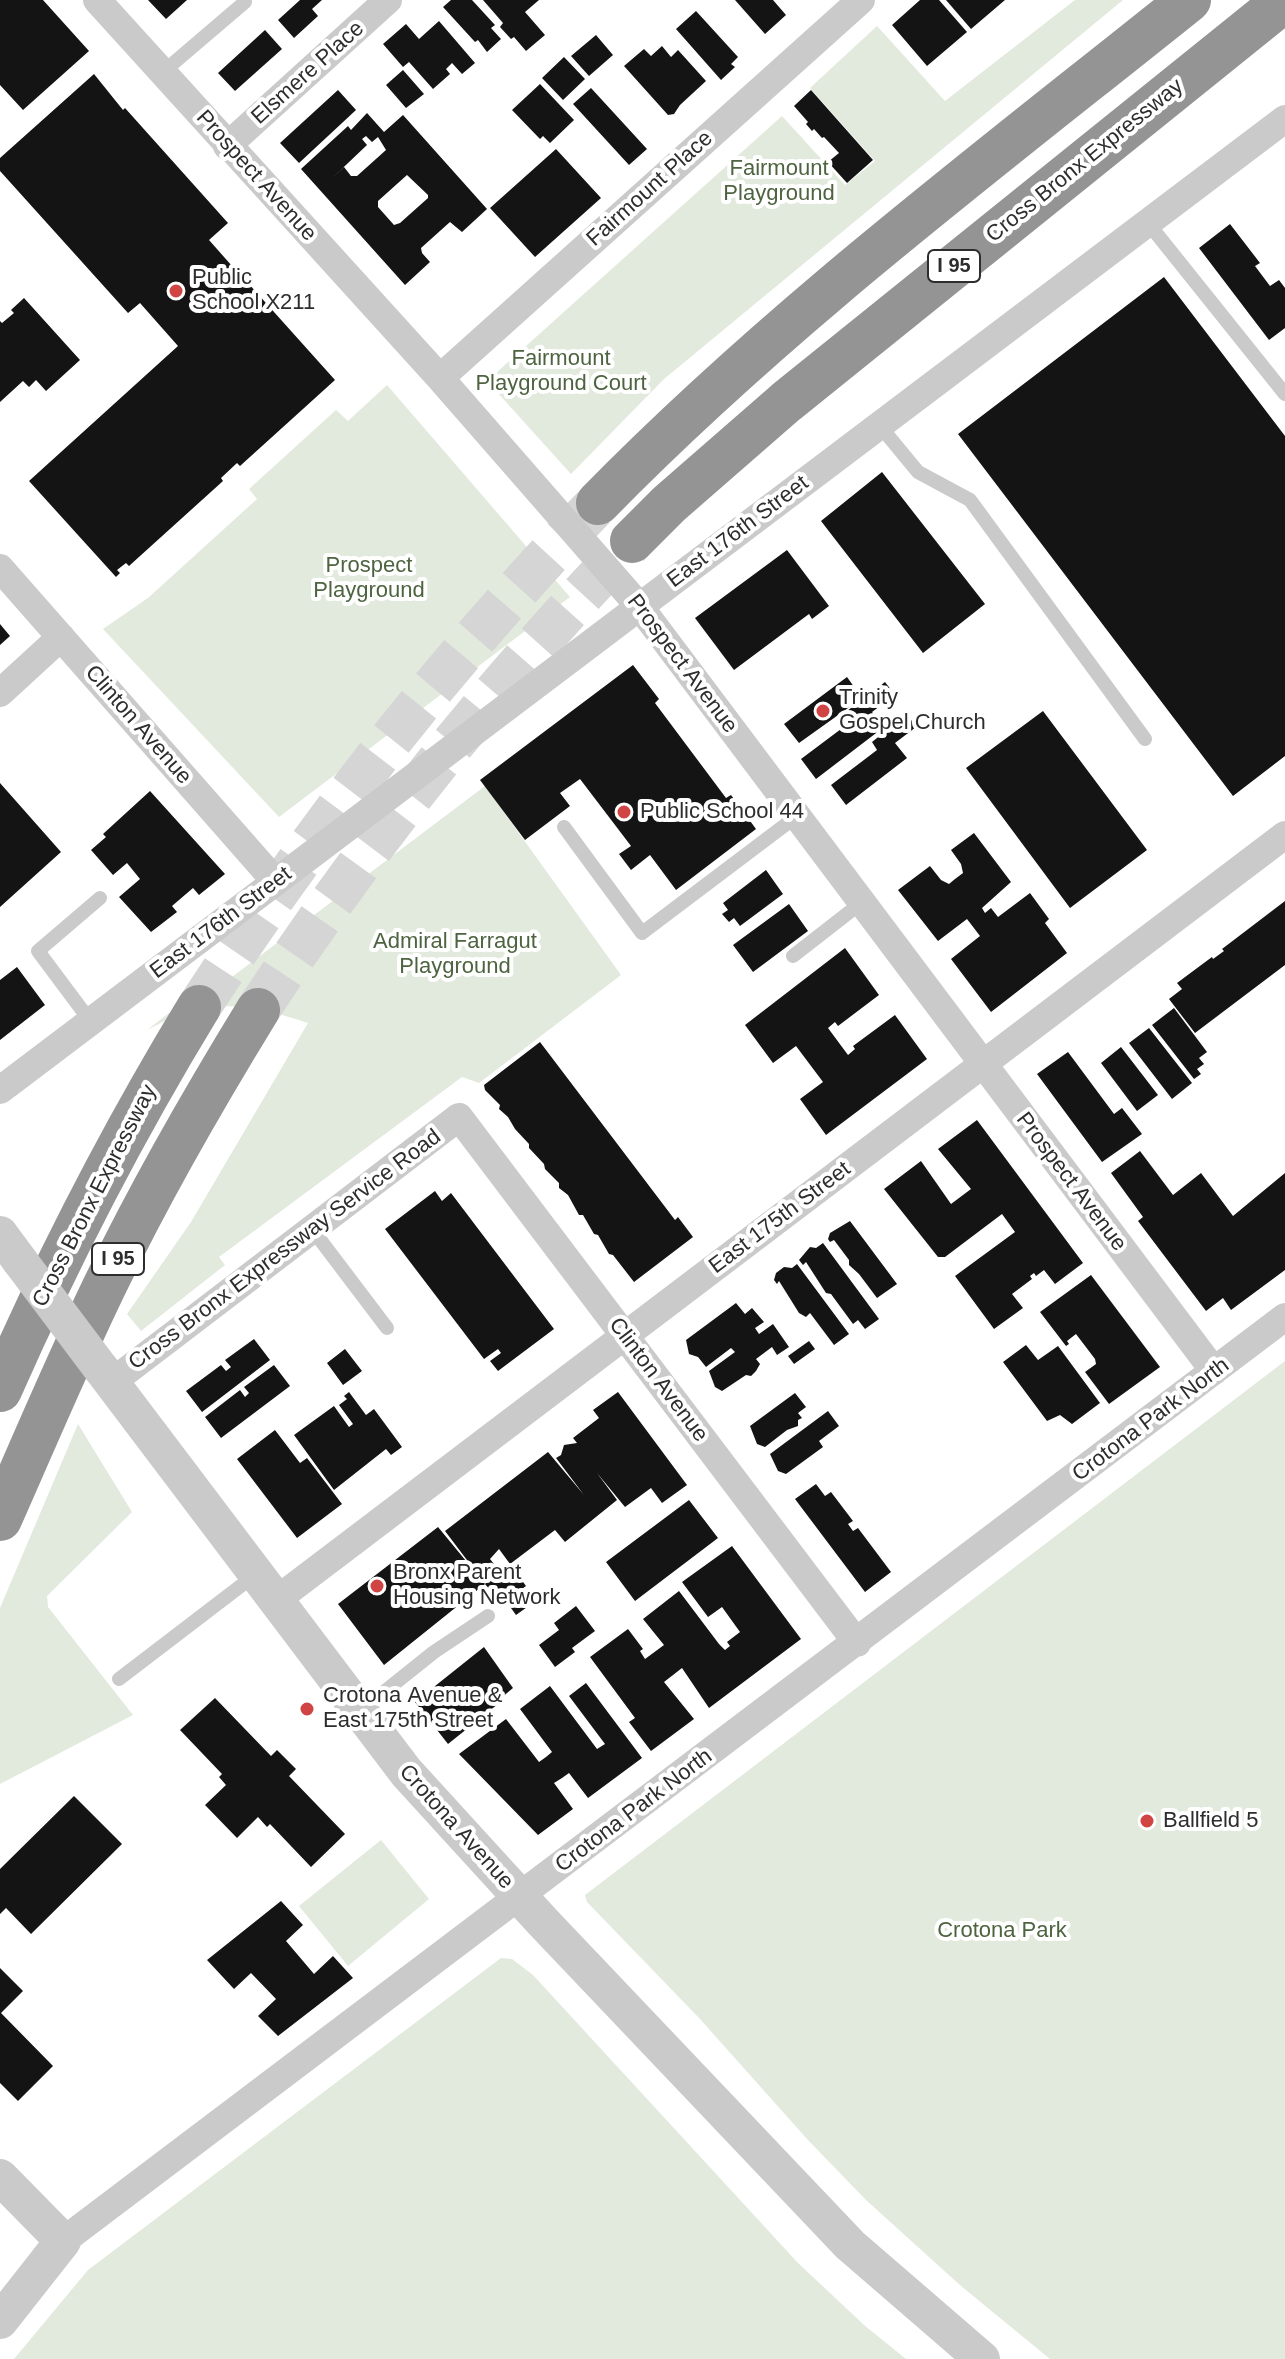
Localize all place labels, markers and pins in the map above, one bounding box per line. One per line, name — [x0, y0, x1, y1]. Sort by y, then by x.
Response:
place label: Public School X211 — [192, 265, 315, 316]
marker: Public School X211 — [167, 282, 185, 300]
place label: Trinity Gospel Church — [839, 685, 986, 736]
marker: Trinity Gospel Church — [814, 702, 832, 720]
place label: Public School 44 — [640, 799, 804, 825]
marker: Public School 44 — [615, 803, 633, 821]
place label: Bronx Parent Housing Network — [393, 1560, 561, 1612]
marker: Bronx Parent Housing Network — [368, 1577, 386, 1595]
place label: Crotona Avenue & East 175th Street — [323, 1683, 502, 1734]
marker: Crotona Avenue & East 175th Street — [298, 1700, 316, 1718]
place label: Ballfield 5 — [1163, 1808, 1258, 1834]
marker: Ballfield 5 — [1138, 1812, 1156, 1830]

